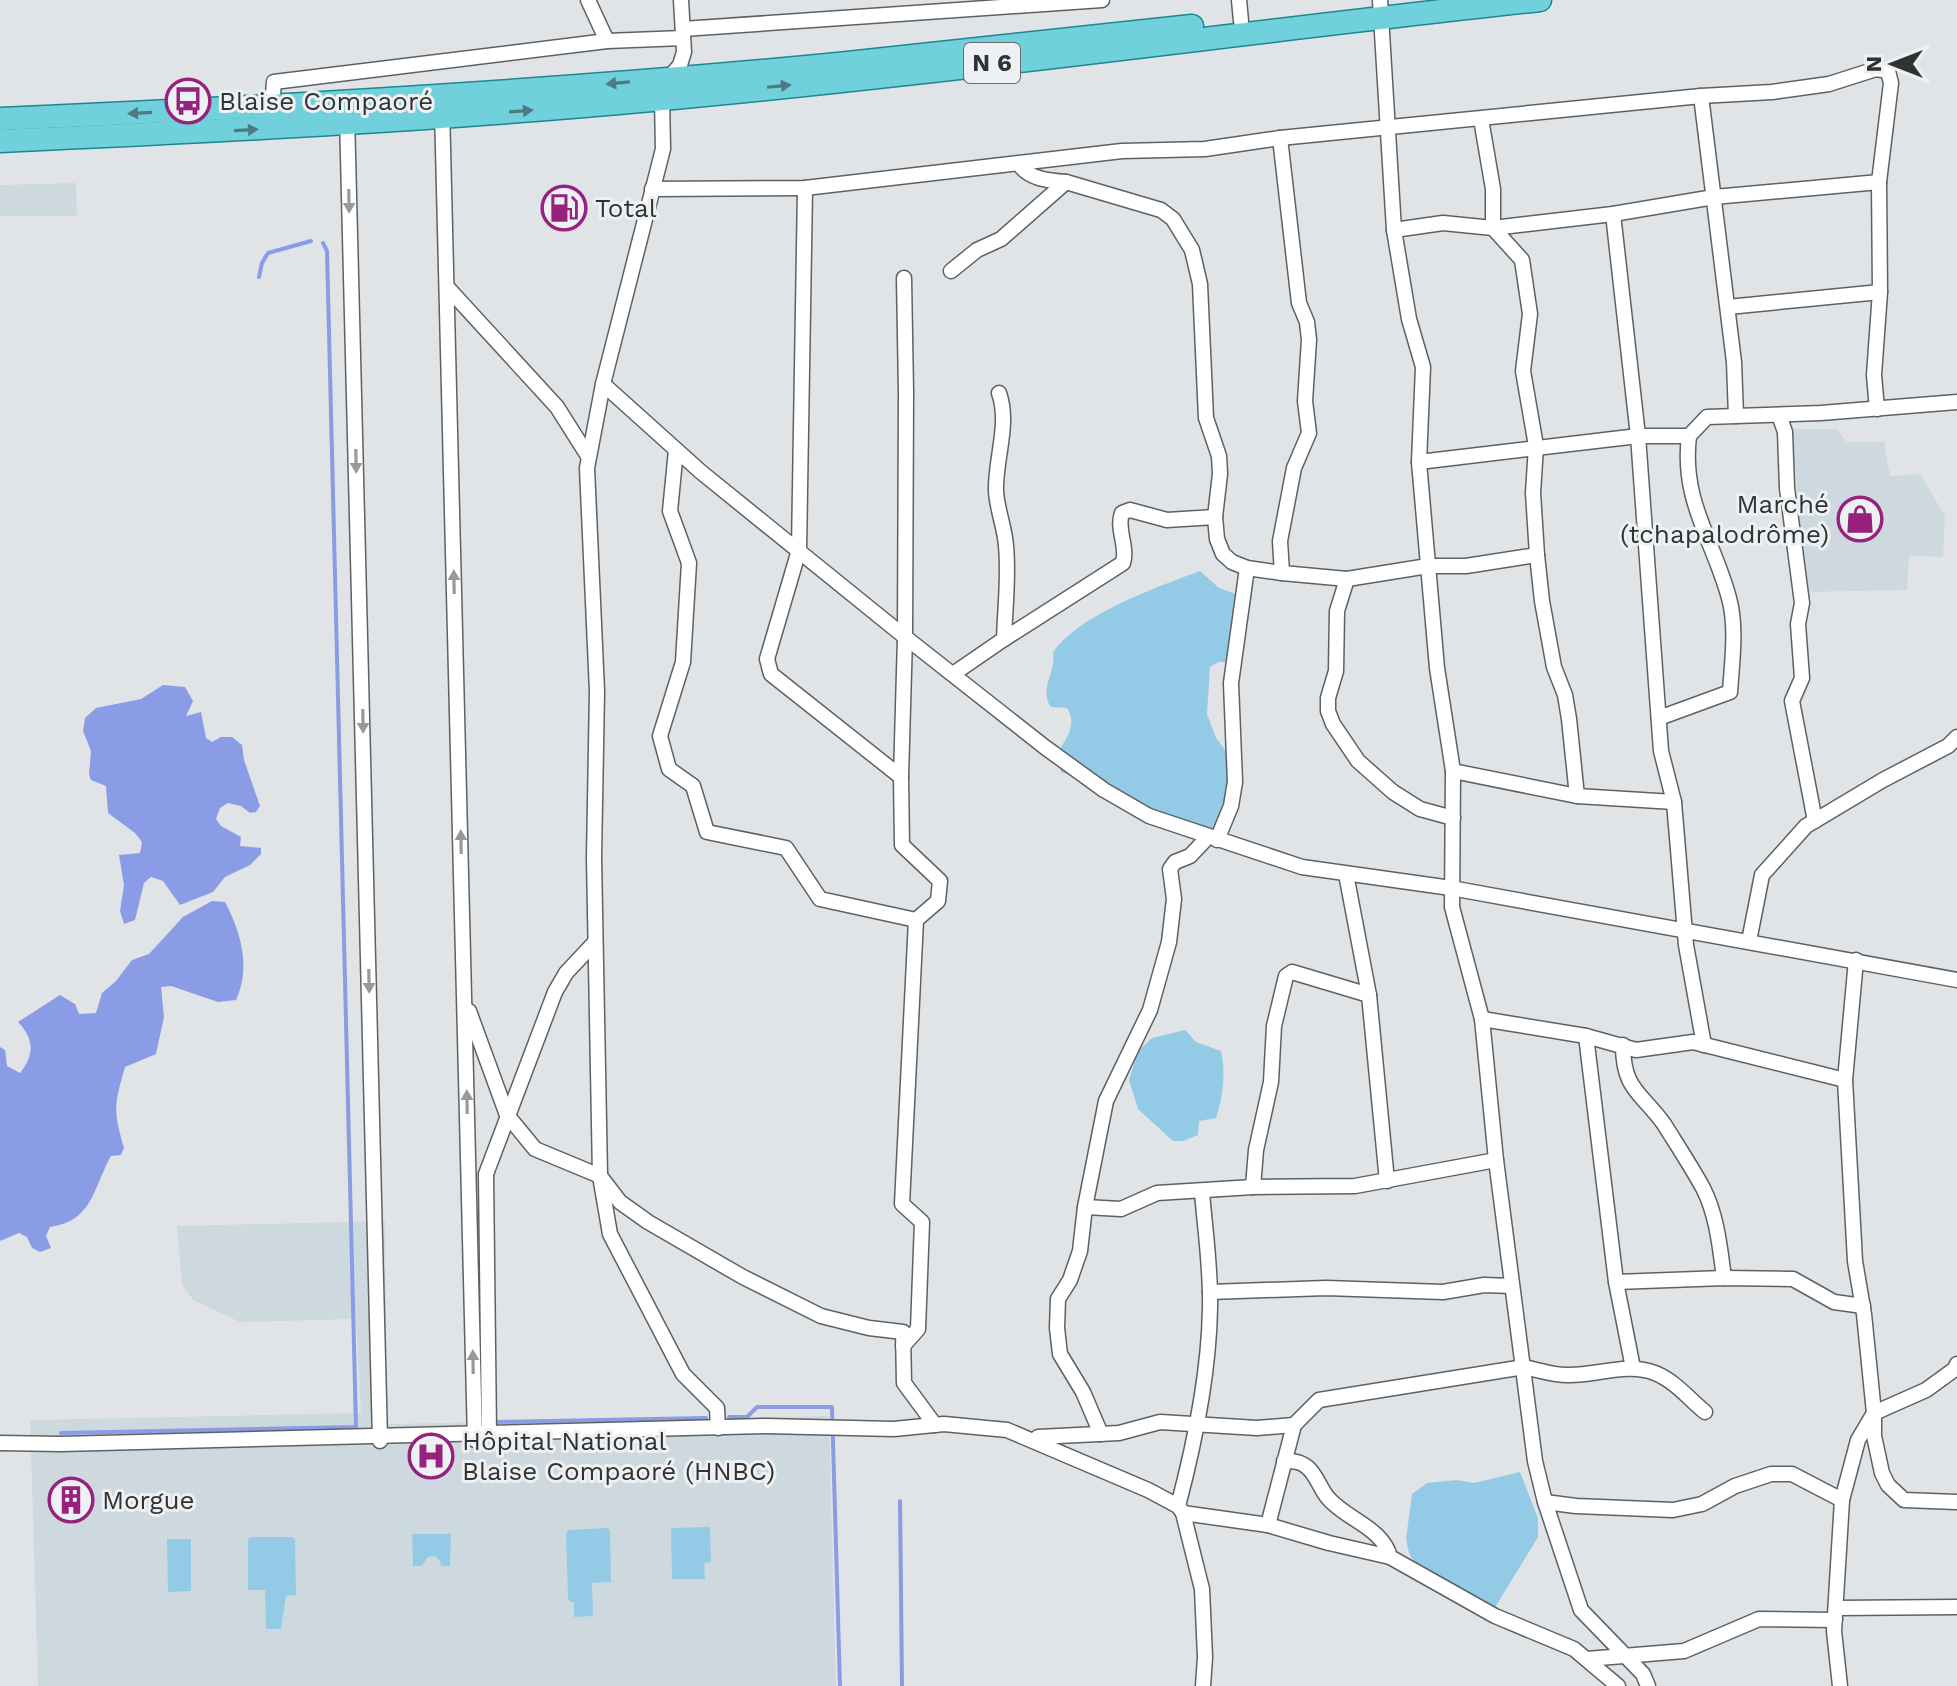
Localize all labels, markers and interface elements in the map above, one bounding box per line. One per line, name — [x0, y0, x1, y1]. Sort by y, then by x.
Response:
north arrow — [1853, 24, 1933, 104]
road number: N 6 — [964, 43, 1020, 83]
text: N — [1861, 56, 1886, 72]
bus stop icon: Blaise Compaoré — [164, 77, 212, 125]
one-way arrow — [606, 77, 631, 90]
one-way arrow — [767, 80, 792, 93]
place label: Blaise Compaoré — [219, 86, 433, 116]
one-way arrow — [509, 104, 534, 117]
one-way arrow — [127, 106, 152, 119]
one-way arrow — [234, 123, 259, 136]
fuel station icon: Total — [540, 184, 588, 232]
one-way arrow — [343, 189, 356, 214]
place label: Total — [595, 193, 657, 223]
one-way arrow — [349, 449, 362, 474]
place label: Marché (tchapalodrôme) — [1620, 489, 1829, 549]
shop icon: Marché (tchapalodrôme) — [1836, 495, 1884, 543]
one-way arrow — [448, 569, 461, 594]
one-way arrow — [356, 709, 369, 734]
one-way arrow — [454, 829, 467, 854]
one-way arrow — [363, 969, 376, 994]
one-way arrow — [461, 1089, 473, 1114]
one-way arrow — [467, 1349, 479, 1374]
place label: Hôpital National Blaise Compaoré (HNBC) — [462, 1426, 775, 1486]
hospital icon: Hôpital National Blaise Compaoré (HNBC) — [407, 1432, 455, 1480]
building icon: Morgue — [47, 1476, 95, 1524]
place label: Morgue — [102, 1485, 194, 1515]

